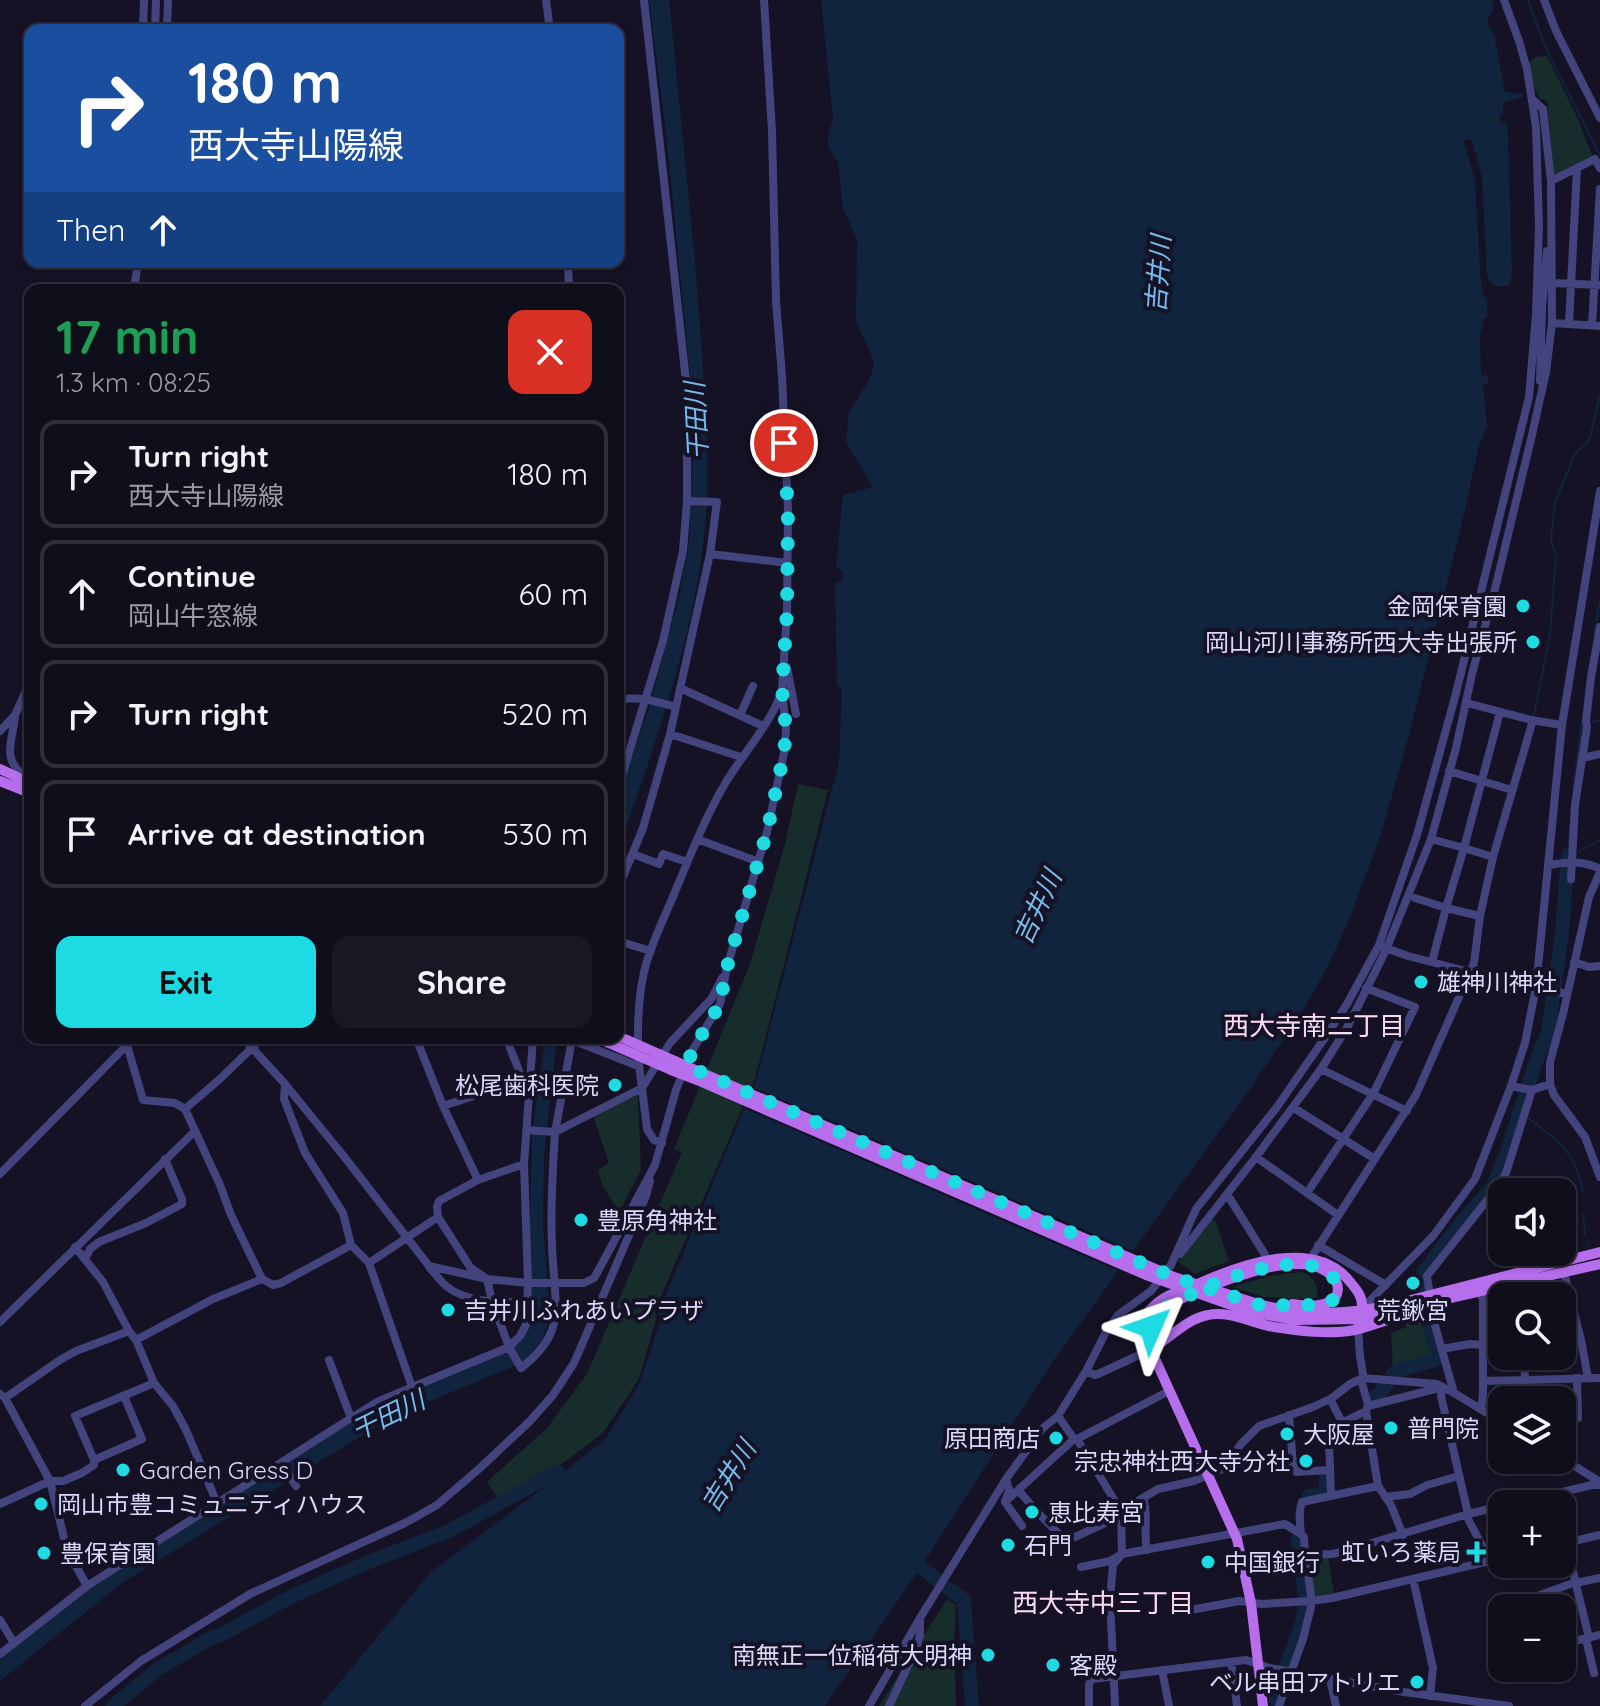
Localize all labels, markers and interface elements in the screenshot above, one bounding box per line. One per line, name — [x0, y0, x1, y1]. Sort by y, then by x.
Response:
text: 180 m — [188, 47, 342, 117]
icon: right — [56, 56, 160, 160]
text: 西大寺山陽線 — [188, 122, 404, 167]
icon: ahead — [141, 208, 185, 252]
text: Then — [56, 211, 125, 249]
water label: 吉井川 — [1139, 231, 1177, 314]
text: 17 min — [56, 306, 199, 366]
button: close — [508, 310, 592, 394]
text: 1.3 km · 08:25 — [56, 366, 211, 399]
water label: 干田川 — [677, 378, 715, 461]
pin — [750, 409, 818, 477]
icon: arrive — [762, 421, 806, 465]
text: Turn right — [128, 437, 269, 475]
icon: right — [60, 452, 104, 496]
text: 180 m — [507, 455, 588, 493]
text: 西大寺山陽線 — [128, 479, 284, 512]
text: Continue — [128, 557, 256, 595]
icon: ahead — [60, 572, 104, 616]
text: 60 m — [518, 575, 588, 613]
place label: 金岡保育園 — [1387, 591, 1507, 621]
marker: 金岡保育園 — [1514, 597, 1532, 615]
text: 岡山牛窓線 — [128, 599, 258, 632]
place label: 岡山河川事務所西大寺出張所 — [1205, 627, 1517, 657]
marker: 岡山河川事務所西大寺出張所 — [1524, 633, 1542, 651]
icon: right — [60, 692, 104, 736]
text: Turn right — [128, 695, 269, 733]
text: 520 m — [502, 695, 588, 733]
icon: arrive — [60, 812, 104, 856]
text: Arrive at destination — [128, 815, 426, 853]
text: 530 m — [503, 815, 588, 853]
water label: 吉井川 — [1006, 862, 1070, 949]
button: Exit — [56, 936, 316, 1028]
button: Share — [332, 936, 592, 1028]
place label: 雄神川神社 — [1437, 967, 1557, 997]
marker: 雄神川神社 — [1412, 973, 1430, 991]
district label: 西大寺南二丁目 — [1223, 1009, 1405, 1042]
place label: 松尾歯科医院 — [455, 1070, 599, 1100]
marker: 松尾歯科医院 — [606, 1076, 624, 1094]
map controls — [1488, 1178, 1576, 1682]
button: sound — [1488, 1178, 1576, 1266]
place label: 豊原角神社 — [597, 1205, 717, 1235]
marker: 豊原角神社 — [572, 1211, 590, 1229]
marker: 荒鍬宮 — [1404, 1274, 1422, 1292]
button: search — [1488, 1282, 1576, 1370]
position arrow — [1109, 1285, 1193, 1369]
place label: 吉井川ふれあいプラザ — [464, 1295, 704, 1325]
place label: 荒鍬宮 — [1377, 1295, 1449, 1325]
marker: 吉井川ふれあいプラザ — [439, 1301, 457, 1319]
water label: 干田川 — [346, 1382, 433, 1447]
button: layers — [1488, 1386, 1576, 1474]
place label: 普門院 — [1407, 1413, 1479, 1443]
place label: 大阪屋 — [1303, 1419, 1375, 1449]
marker: 普門院 — [1382, 1419, 1400, 1437]
place label: 原田商店 — [944, 1423, 1040, 1453]
marker: 大阪屋 — [1278, 1425, 1296, 1443]
marker: 原田商店 — [1047, 1429, 1065, 1447]
water label: 吉井川 — [693, 1432, 764, 1518]
place label: 宗忠神社西大寺分社 — [1074, 1446, 1290, 1476]
marker: 宗忠神社西大寺分社 — [1297, 1452, 1315, 1470]
place label: Garden Gress D — [139, 1455, 313, 1485]
marker: Garden Gress D — [114, 1461, 132, 1479]
place label: 岡山市豊コミュニティハウス — [57, 1489, 368, 1519]
button: + — [1488, 1490, 1576, 1578]
marker: 岡山市豊コミュニティハウス — [32, 1495, 50, 1513]
place label: 恵比寿宮 — [1048, 1497, 1144, 1527]
marker: 恵比寿宮 — [1023, 1503, 1041, 1521]
place label: 石門 — [1024, 1530, 1072, 1560]
marker: 石門 — [999, 1536, 1017, 1554]
place label: 虹いろ薬局 — [1341, 1537, 1461, 1567]
place label: 豊保育園 — [60, 1538, 156, 1568]
marker: 虹いろ薬局 — [1468, 1543, 1486, 1561]
marker: 豊保育園 — [35, 1544, 53, 1562]
place label: 中国銀行 — [1224, 1547, 1320, 1577]
marker: 中国銀行 — [1199, 1553, 1217, 1571]
district label: 西大寺中三丁目 — [1012, 1586, 1194, 1619]
button: − — [1488, 1594, 1576, 1682]
place label: 南無正一位稲荷大明神 — [732, 1640, 972, 1670]
marker: 南無正一位稲荷大明神 — [979, 1646, 997, 1664]
place label: 客殿 — [1069, 1650, 1117, 1680]
marker: 客殿 — [1044, 1656, 1062, 1674]
place label: ベル串田アトリエ — [1209, 1667, 1401, 1697]
marker: ベル串田アトリエ — [1408, 1673, 1426, 1691]

